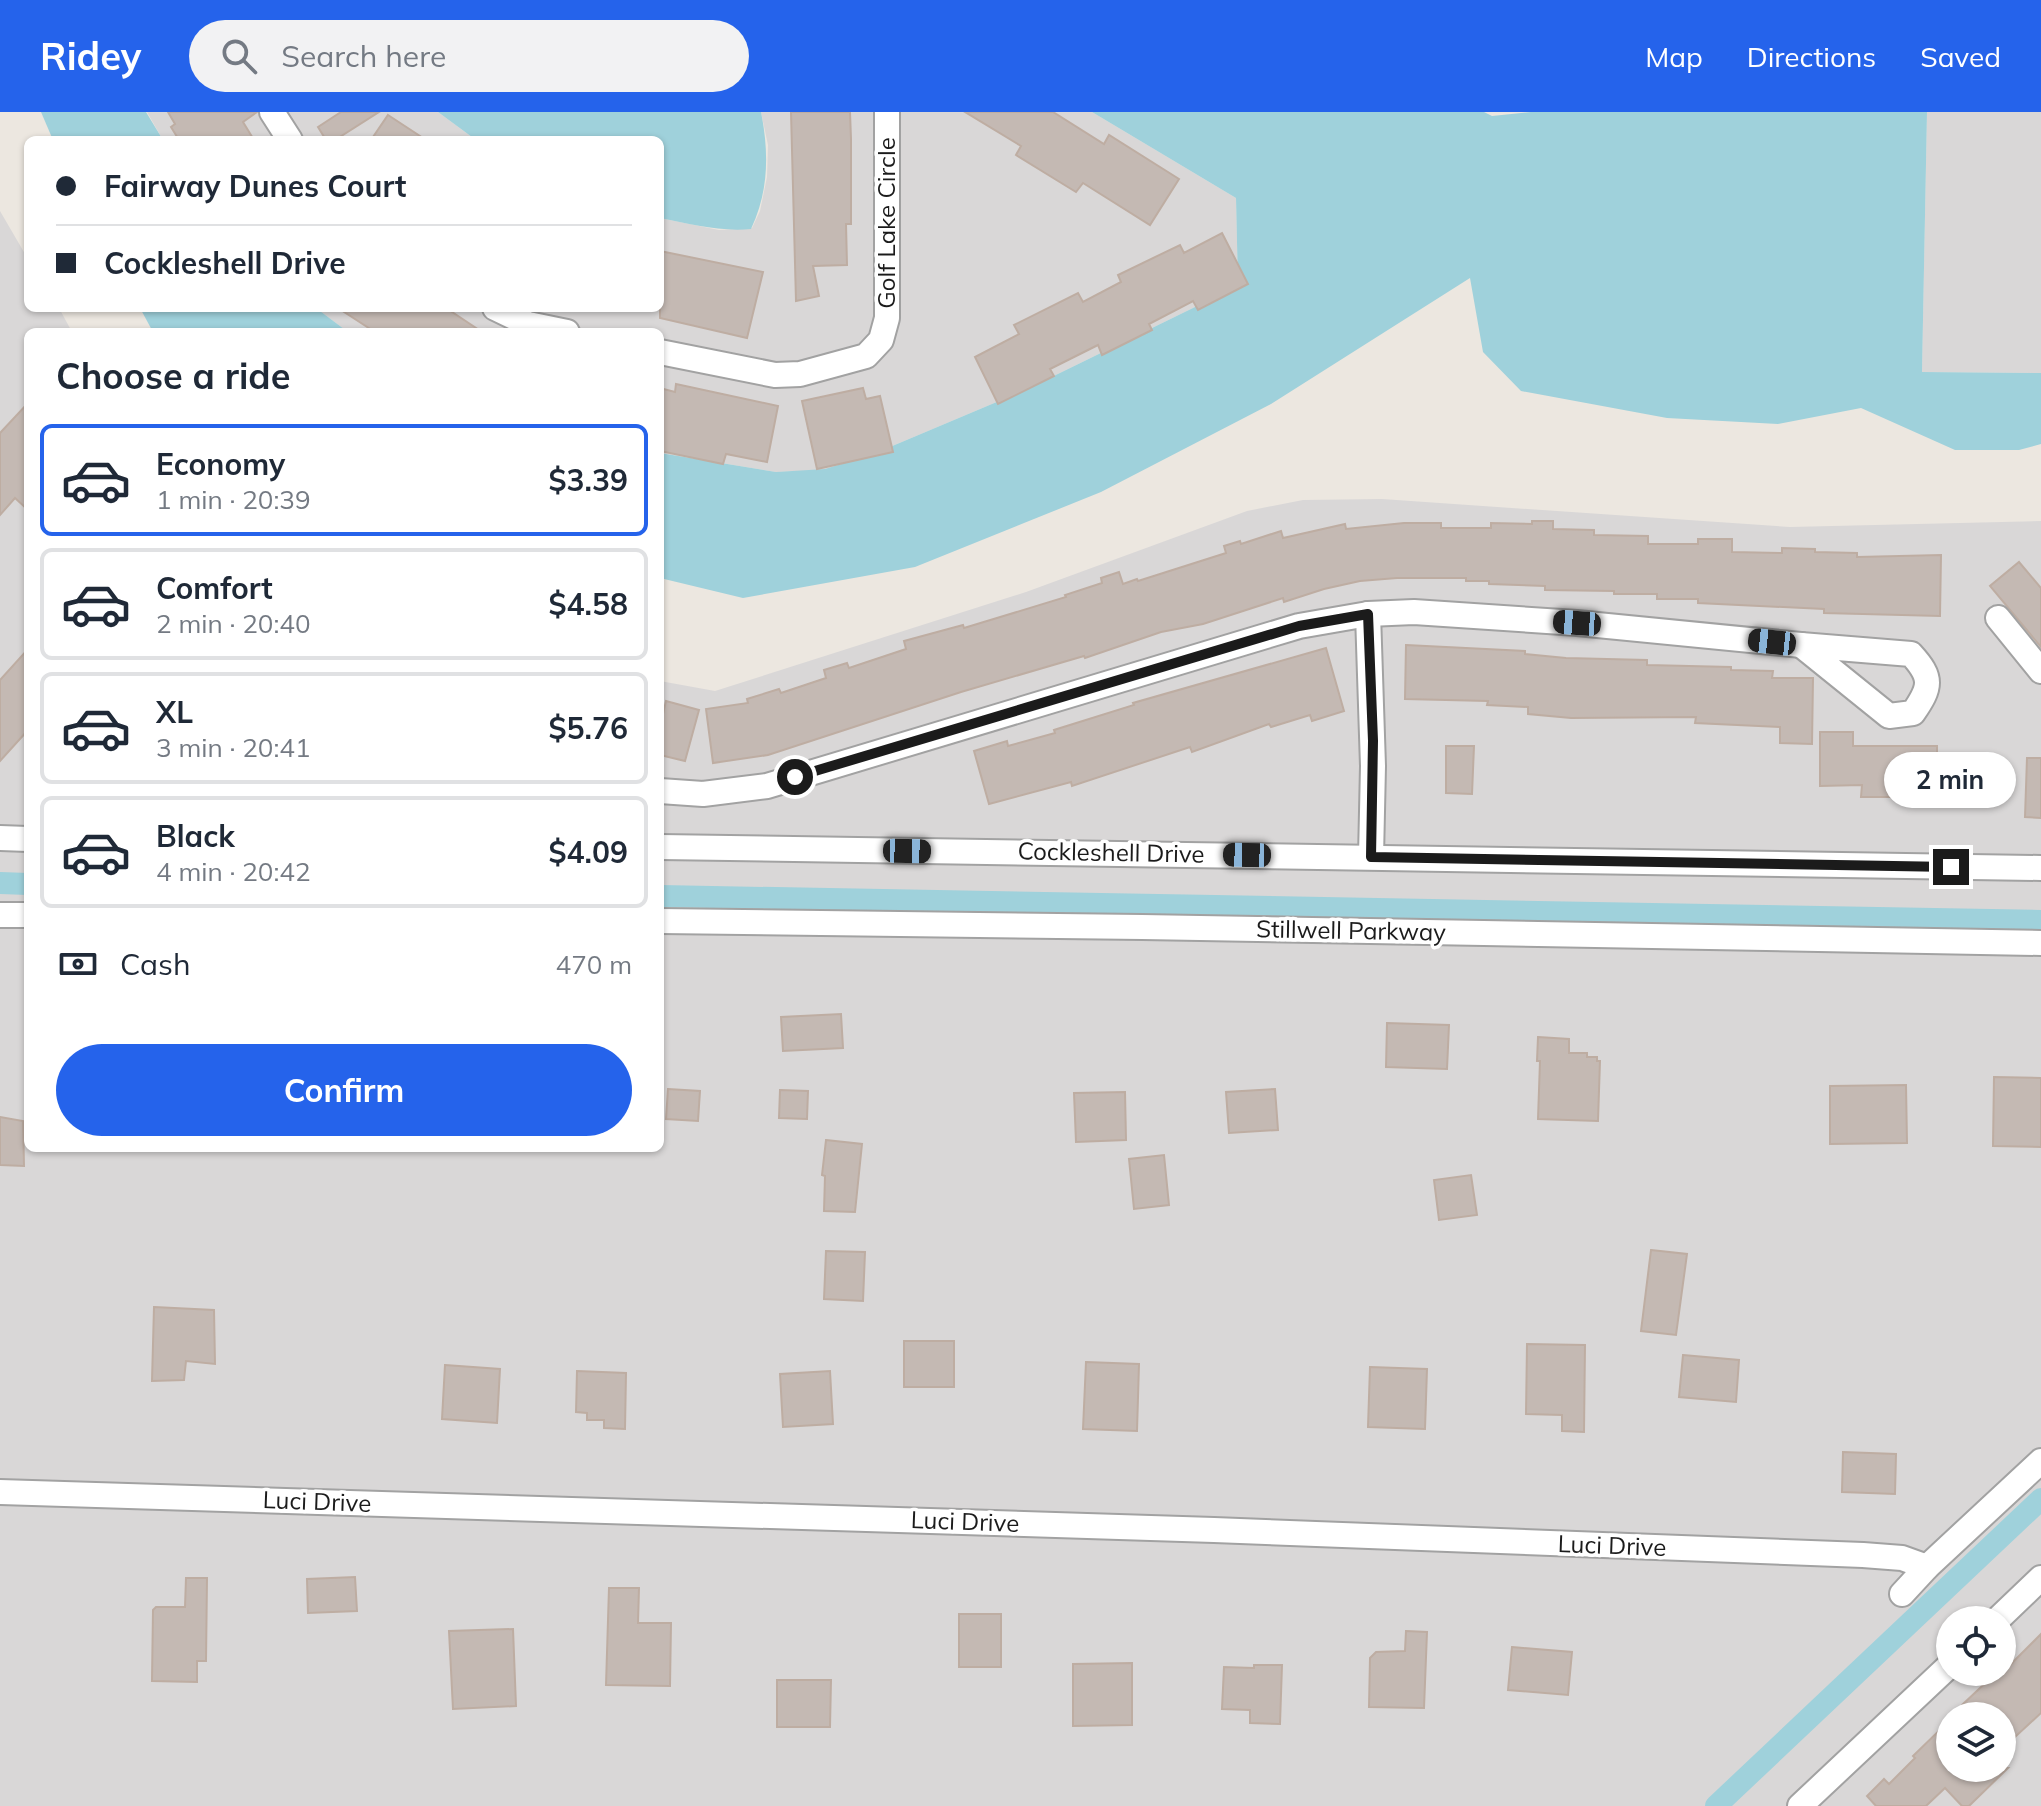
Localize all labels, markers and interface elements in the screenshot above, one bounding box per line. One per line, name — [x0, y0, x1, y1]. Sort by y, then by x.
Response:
search box — [189, 20, 749, 92]
text: Ridey — [40, 32, 141, 80]
icon: search — [217, 34, 261, 78]
text: Search here — [281, 37, 446, 75]
text: Map — [1645, 39, 1703, 74]
text: Directions — [1747, 39, 1876, 74]
text: Saved — [1920, 39, 2001, 74]
street label: Golf Lake Circle — [871, 137, 901, 309]
text: Fairway Dunes Court — [104, 167, 407, 205]
text: Cockleshell Drive — [104, 244, 346, 282]
text: Choose a ride — [56, 353, 290, 398]
icon: car — [60, 444, 132, 516]
text: Economy — [156, 445, 285, 483]
text: $3.39 — [549, 461, 628, 499]
text: 1 min · 20:39 — [156, 483, 311, 516]
icon: car — [60, 568, 132, 640]
text: Comfort — [156, 569, 273, 607]
text: $4.58 — [549, 585, 628, 623]
text: 2 min · 20:40 — [156, 607, 311, 640]
car — [1552, 609, 1602, 637]
car — [1747, 628, 1797, 656]
icon: car — [60, 692, 132, 764]
text: XL — [156, 693, 193, 731]
text: $5.76 — [549, 709, 628, 747]
text: 3 min · 20:41 — [156, 731, 311, 764]
callout: 2 min — [1885, 751, 2017, 807]
route start — [777, 759, 813, 795]
text: 2 min — [1916, 763, 1984, 796]
icon: car — [60, 816, 132, 888]
text: Black — [156, 817, 235, 855]
text: $4.09 — [549, 833, 628, 871]
street label: Cockleshell Drive — [1017, 835, 1205, 869]
car — [883, 839, 931, 863]
car — [1223, 843, 1271, 867]
route end — [1933, 849, 1969, 885]
text: 4 min · 20:42 — [156, 855, 311, 888]
street label: Stillwell Parkway — [1256, 913, 1446, 947]
icon: cash — [56, 942, 100, 986]
text: Cash — [120, 945, 191, 983]
text: 470 m — [556, 948, 632, 981]
button: Confirm — [56, 1044, 632, 1136]
street label: Luci Drive — [262, 1484, 372, 1518]
street label: Luci Drive — [910, 1504, 1020, 1538]
street label: Luci Drive — [1557, 1528, 1667, 1562]
map controls — [1936, 1606, 2016, 1782]
button: locate — [1936, 1606, 2016, 1686]
button: layers — [1936, 1702, 2016, 1782]

